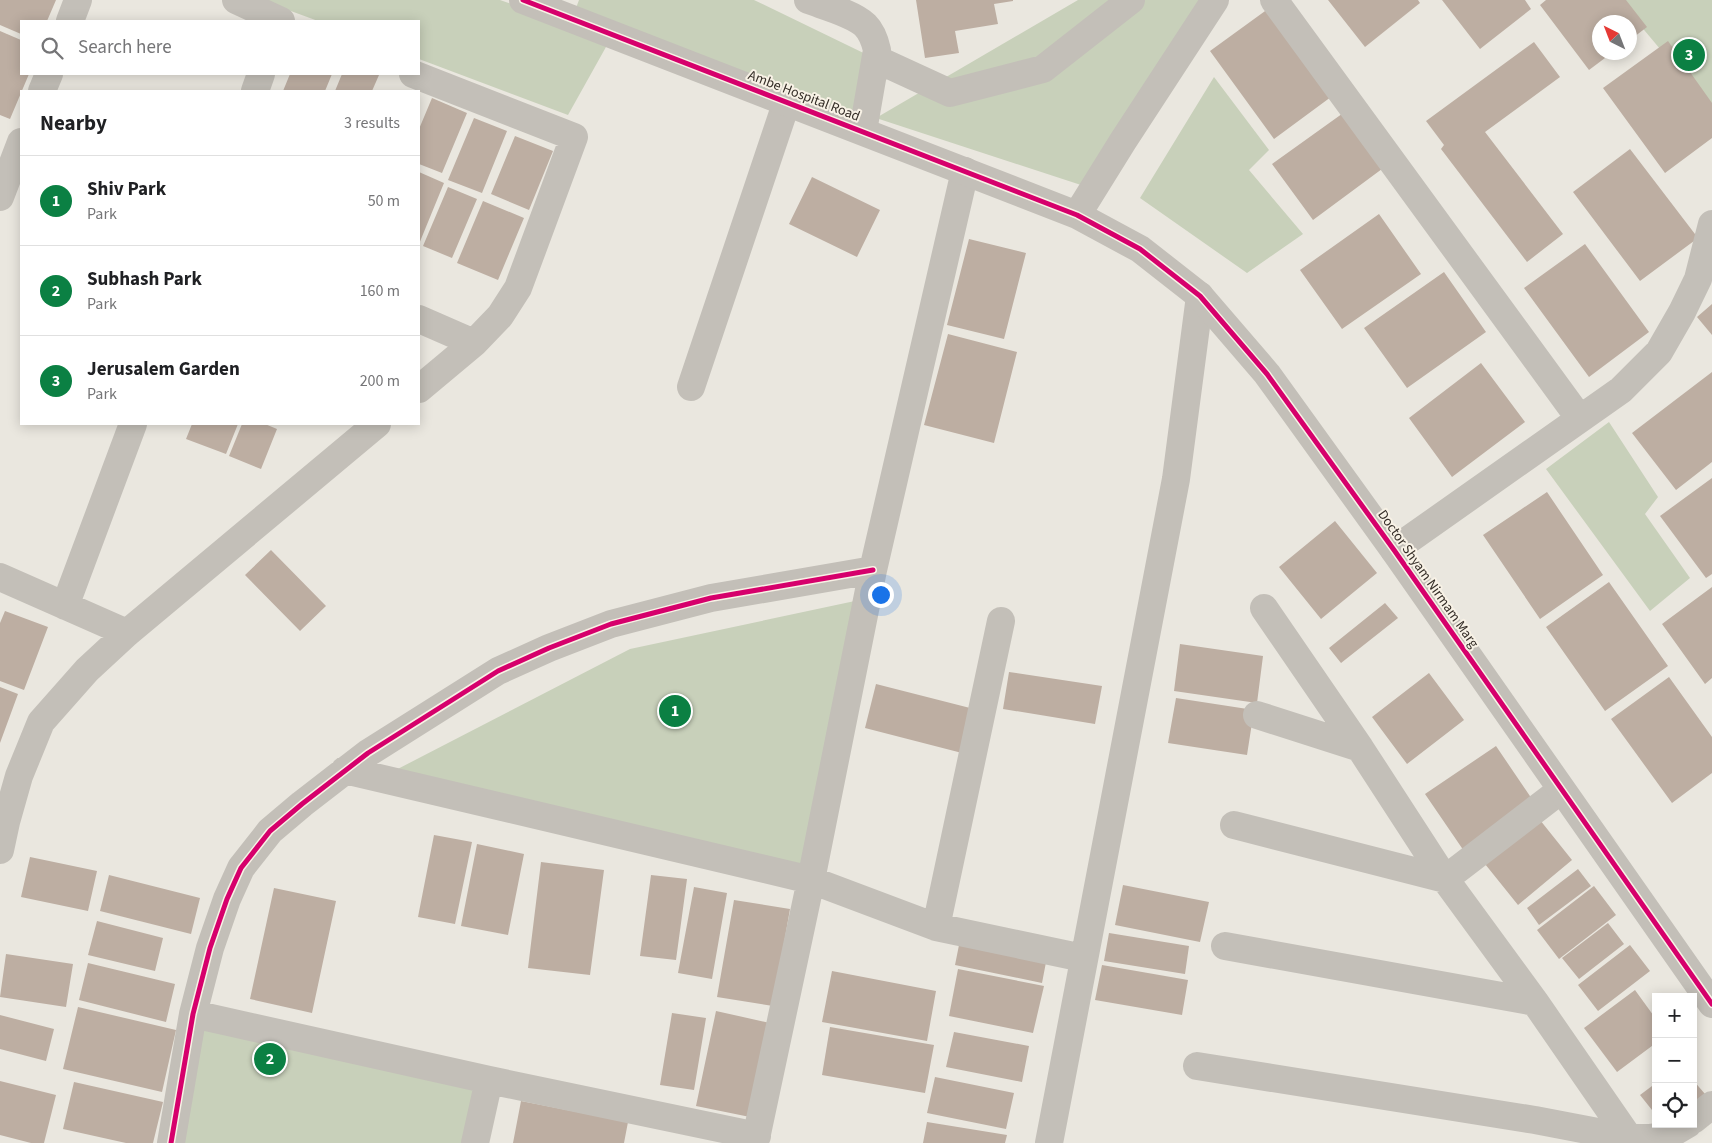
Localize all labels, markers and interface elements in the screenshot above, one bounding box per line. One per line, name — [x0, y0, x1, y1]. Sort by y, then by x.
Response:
north arrow — [1592, 15, 1637, 60]
search box — [20, 20, 420, 75]
icon: search — [38, 34, 66, 62]
text: Search here — [78, 34, 172, 61]
pin: 3 — [1673, 36, 1705, 74]
street label: Ambe Hospital Road — [745, 65, 863, 127]
text: Nearby — [40, 108, 107, 138]
text: 3 results — [344, 112, 400, 134]
text: Shiv Park — [87, 176, 166, 203]
text: 1 — [52, 190, 60, 212]
text: 50 m — [368, 190, 400, 212]
text: Park — [87, 203, 117, 225]
text: Subhash Park — [87, 266, 202, 293]
text: 2 — [52, 280, 60, 302]
text: 160 m — [360, 280, 400, 302]
text: Park — [87, 293, 117, 315]
text: Jerusalem Garden — [87, 356, 240, 383]
text: 3 — [52, 370, 60, 392]
text: 200 m — [360, 370, 400, 392]
text: Park — [87, 383, 117, 405]
street label: Doctor Shyam Nirmam Marg — [1373, 506, 1483, 652]
your location — [868, 582, 894, 608]
pin: 1 — [659, 692, 691, 730]
map controls — [1652, 993, 1697, 1128]
button: + — [1652, 993, 1697, 1038]
button: − — [1652, 1038, 1697, 1083]
pin: 2 — [254, 1040, 286, 1078]
button: locate — [1652, 1083, 1697, 1128]

